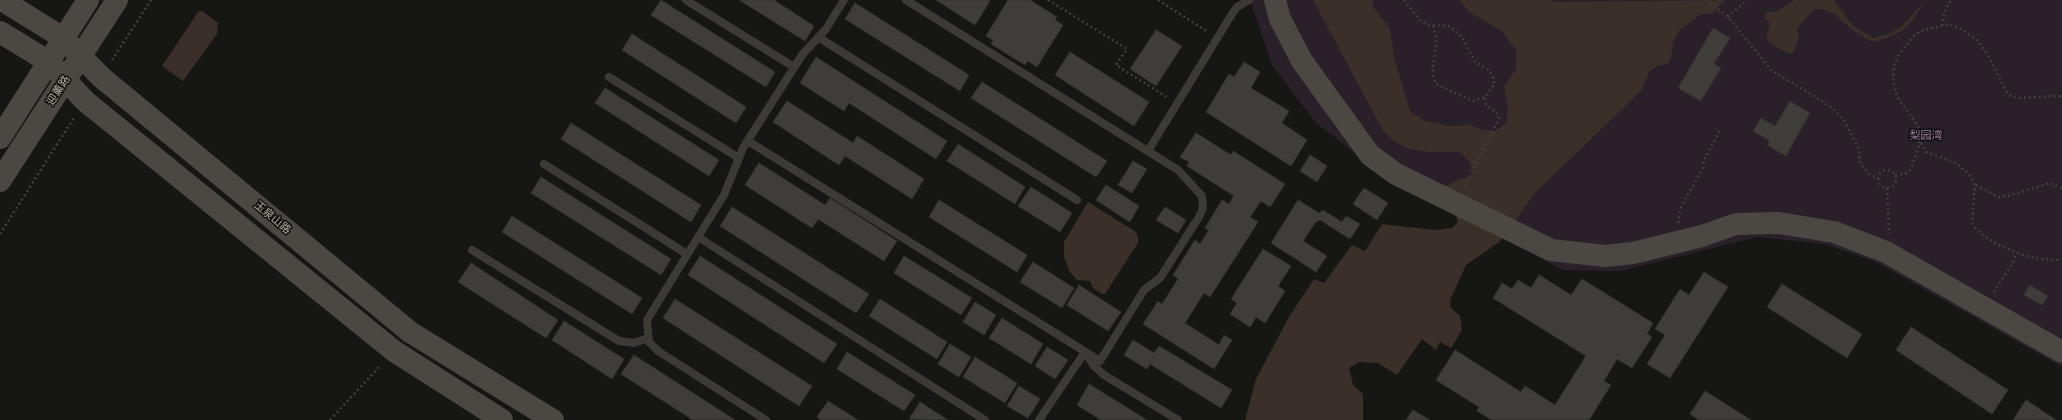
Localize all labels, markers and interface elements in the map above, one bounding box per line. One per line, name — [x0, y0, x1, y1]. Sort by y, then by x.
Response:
street label: 迎薰路 — [44, 74, 74, 108]
park label: 梨园湾 — [1910, 129, 1942, 143]
street label: 玉泉山路 — [251, 199, 293, 237]

